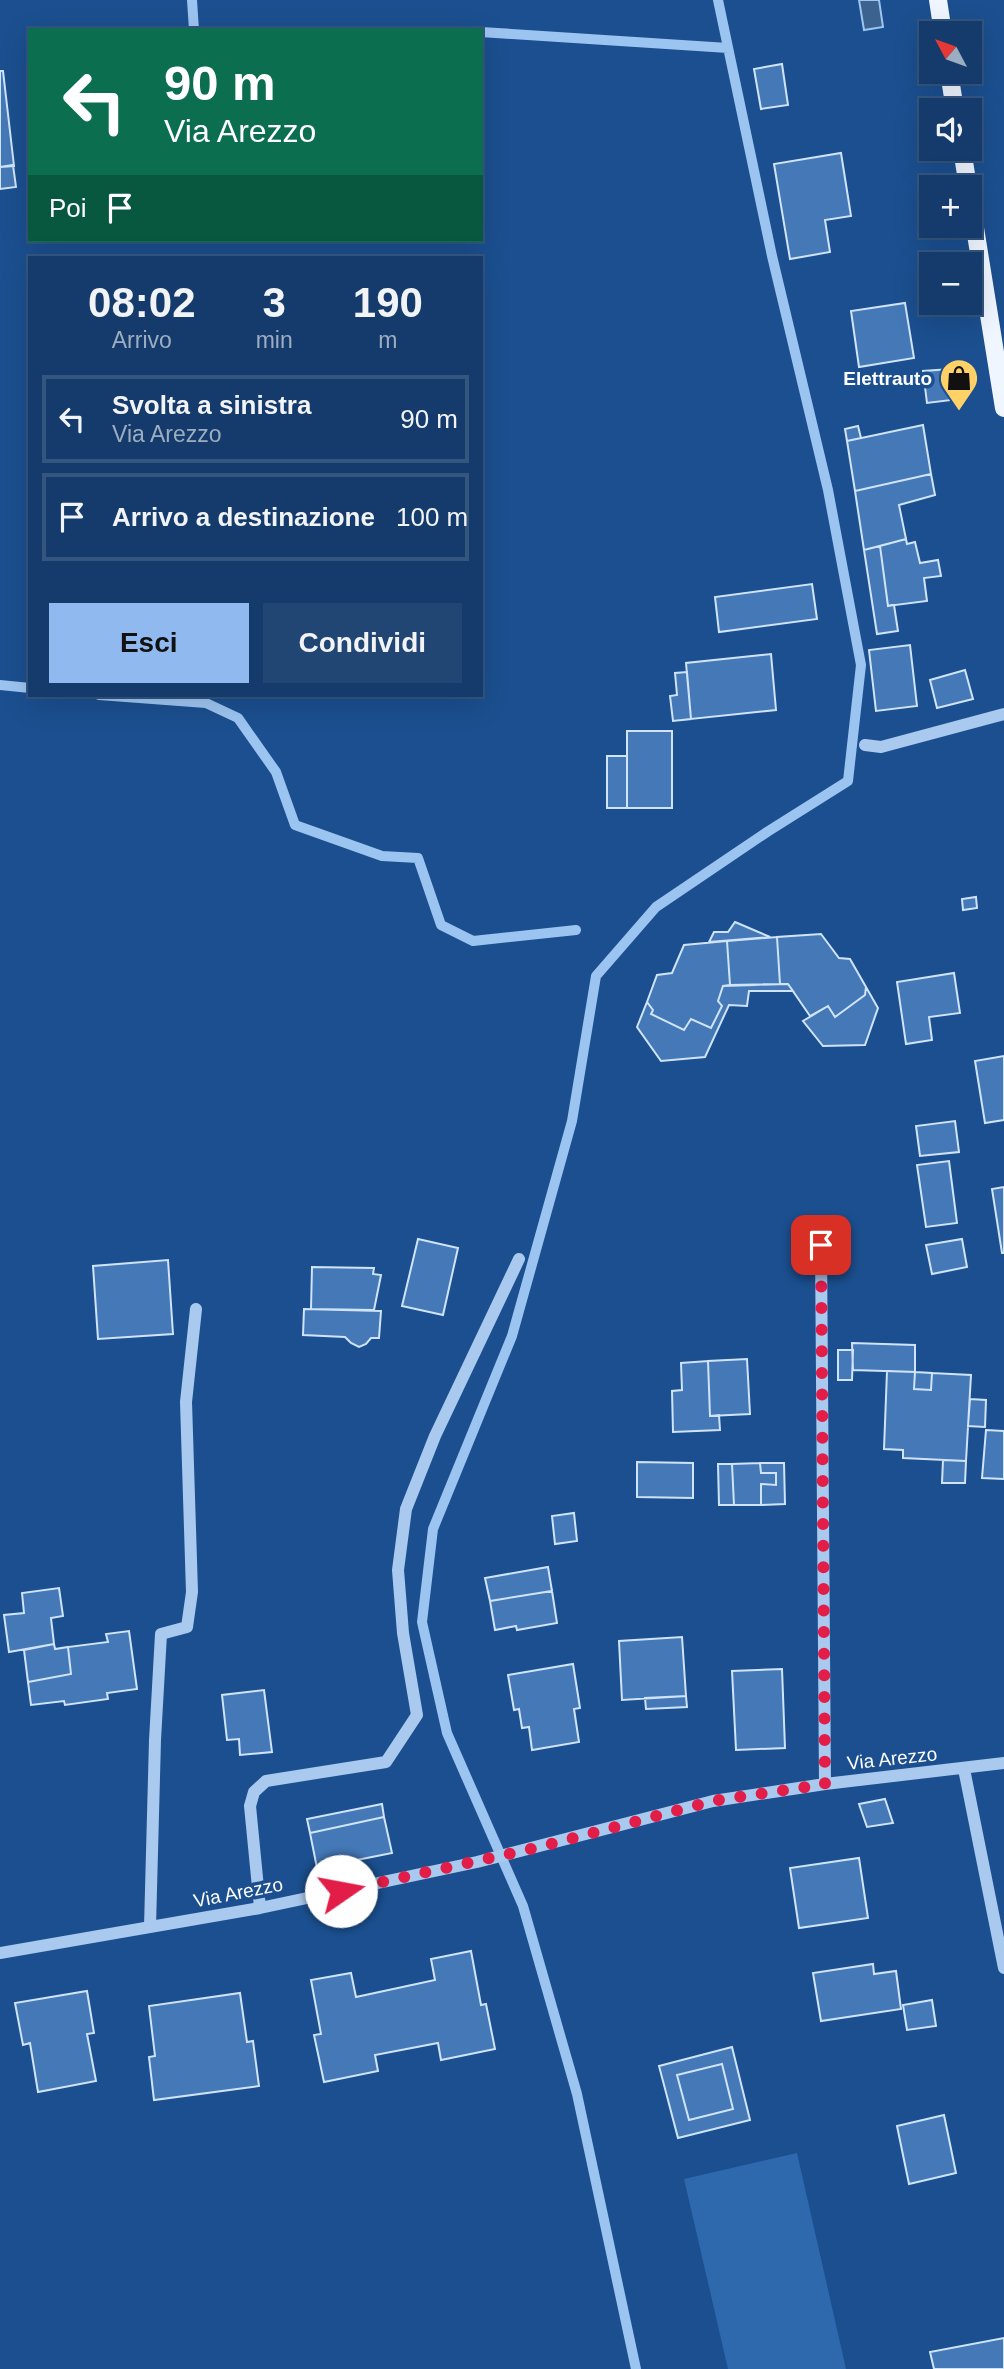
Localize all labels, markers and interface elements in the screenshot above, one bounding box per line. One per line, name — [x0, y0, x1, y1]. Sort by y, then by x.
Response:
north arrow — [919, 21, 982, 84]
map controls — [919, 21, 982, 315]
icon: left — [49, 56, 140, 147]
text: 90 m — [164, 56, 276, 110]
button: sound — [919, 98, 982, 161]
text: Via Arezzo — [164, 113, 316, 149]
button: + — [919, 175, 982, 238]
icon: arrive — [101, 189, 139, 227]
text: Poi — [49, 193, 87, 223]
button: − — [919, 252, 982, 315]
text: 08:02 — [88, 279, 196, 326]
text: 3 — [262, 279, 286, 326]
text: 190 — [353, 279, 423, 326]
text: Arrivo — [112, 327, 172, 353]
text: min — [256, 327, 293, 353]
text: m — [378, 327, 397, 353]
shop icon: Elettrauto — [938, 357, 980, 412]
place label: Elettrauto — [843, 368, 932, 389]
text: Svolta a sinistra — [112, 390, 311, 420]
icon: left — [53, 400, 91, 438]
text: 90 m — [400, 404, 458, 434]
text: Via Arezzo — [112, 421, 222, 447]
icon: arrive — [53, 498, 91, 536]
text: Arrivo a destinazione — [112, 502, 375, 532]
text: 100 m — [396, 502, 468, 532]
button: Esci — [49, 603, 249, 683]
button: Condividi — [263, 603, 462, 683]
pin — [791, 1215, 851, 1275]
icon: arrive — [802, 1226, 840, 1264]
street label: Via Arezzo — [846, 1743, 938, 1774]
position arrow — [304, 1854, 378, 1928]
street label: Via Arezzo — [192, 1874, 285, 1911]

